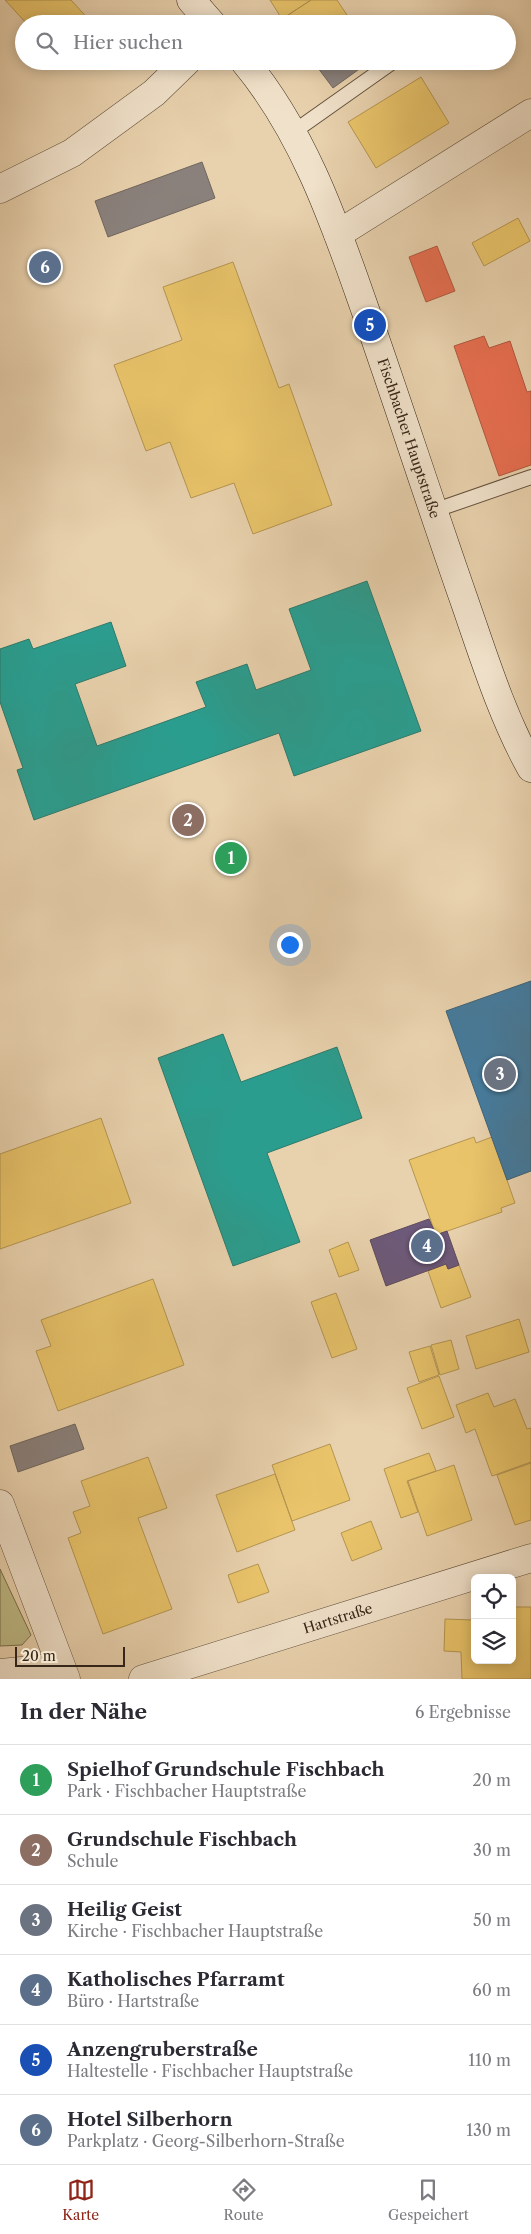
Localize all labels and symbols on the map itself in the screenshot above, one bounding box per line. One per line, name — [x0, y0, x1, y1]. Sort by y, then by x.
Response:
pin: 6 — [29, 248, 61, 286]
pin: 5 — [354, 306, 386, 344]
street label: Fischbacher Hauptstraße — [374, 356, 444, 521]
pin: 2 — [172, 801, 204, 839]
pin: 1 — [215, 839, 247, 877]
your location — [277, 932, 303, 958]
pin: 3 — [484, 1055, 516, 1093]
pin: 4 — [411, 1227, 443, 1265]
street label: Hartstraße — [301, 1599, 375, 1638]
scale bar — [15, 1644, 125, 1667]

